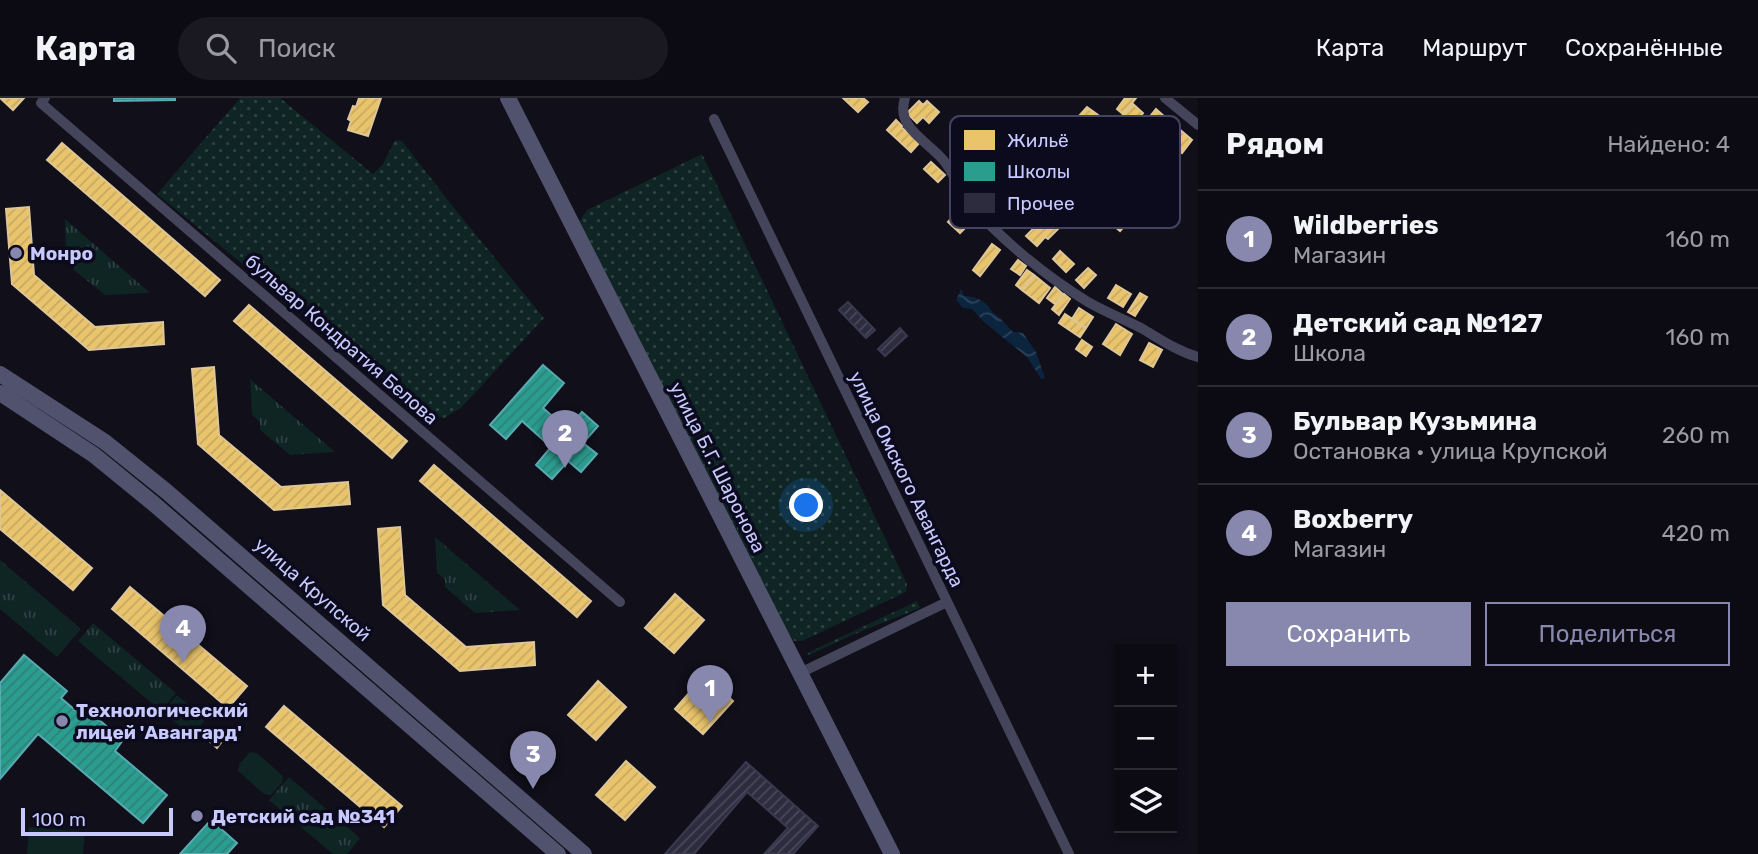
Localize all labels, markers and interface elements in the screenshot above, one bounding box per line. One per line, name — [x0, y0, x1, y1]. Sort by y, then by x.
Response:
search box — [178, 17, 668, 80]
text: Карта — [35, 29, 136, 68]
icon: search — [202, 29, 240, 67]
text: Поиск — [258, 33, 336, 64]
text: Карта — [1316, 34, 1384, 62]
text: Маршрут — [1422, 34, 1527, 62]
text: Сохранённые — [1565, 34, 1723, 62]
legend — [950, 116, 1180, 228]
text: Рядом — [1226, 126, 1324, 162]
text: Жильё — [1007, 129, 1069, 152]
text: Найдено: 4 — [1607, 130, 1730, 158]
text: Школы — [1007, 160, 1070, 183]
text: Прочее — [1007, 192, 1075, 215]
text: Wildberries — [1293, 210, 1439, 241]
text: 1 — [1243, 225, 1255, 253]
text: 160 m — [1666, 225, 1730, 253]
text: Магазин — [1293, 241, 1386, 269]
place label: Монро — [30, 242, 93, 265]
marker: Монро — [8, 245, 24, 261]
street label: бульвар Кондратия Белова — [241, 249, 443, 429]
text: Детский сад №127 — [1293, 308, 1543, 339]
text: 2 — [1242, 323, 1256, 351]
text: 160 m — [1666, 323, 1730, 351]
text: Школа — [1293, 339, 1366, 367]
street label: улица Омского Авангарда — [844, 368, 969, 591]
street label: улица Б.Г. Шаронова — [665, 378, 771, 556]
text: Бульвар Кузьмина — [1293, 406, 1537, 437]
pin: 2 — [542, 410, 588, 468]
text: 3 — [1241, 421, 1257, 449]
text: 260 m — [1662, 421, 1730, 449]
text: Остановка · улица Крупской — [1293, 437, 1607, 465]
your location — [789, 488, 823, 522]
text: Boxberry — [1293, 504, 1413, 535]
text: 4 — [1241, 519, 1257, 547]
text: 420 m — [1662, 519, 1730, 547]
street label: улица Крупской — [250, 533, 376, 646]
text: Магазин — [1293, 535, 1386, 563]
button: Сохранить — [1226, 602, 1471, 666]
button: Поделиться — [1485, 602, 1730, 666]
pin: 4 — [160, 605, 206, 663]
map controls — [1114, 644, 1177, 833]
button: + — [1114, 644, 1177, 707]
pin: 1 — [687, 665, 733, 723]
place label: Технологический лицей 'Авангард' — [76, 699, 248, 744]
button: − — [1114, 707, 1177, 770]
marker: Технологический лицей 'Авангард' — [54, 713, 70, 729]
pin: 3 — [510, 731, 556, 789]
button: layers — [1114, 770, 1177, 833]
scale bar — [21, 805, 173, 837]
place label: Детский сад №341 — [211, 805, 395, 828]
text: 100 m — [32, 808, 86, 831]
marker: Детский сад №341 — [189, 808, 205, 824]

